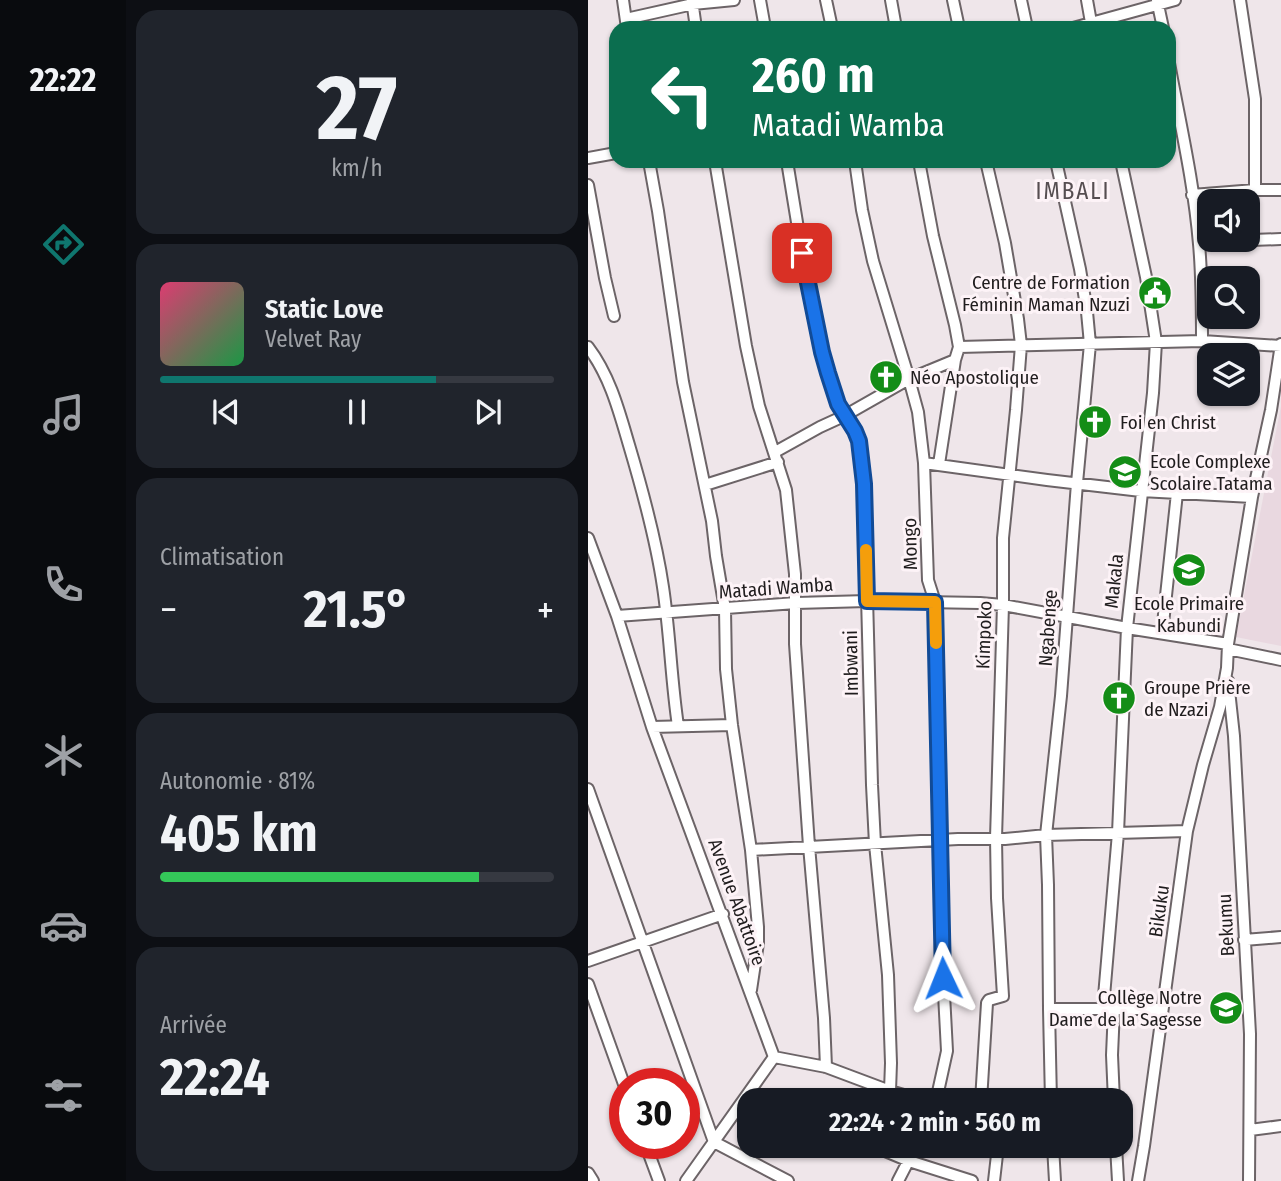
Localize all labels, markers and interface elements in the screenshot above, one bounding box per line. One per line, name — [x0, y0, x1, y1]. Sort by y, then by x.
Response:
text: 260 m — [752, 46, 875, 105]
icon: left — [637, 49, 728, 140]
text: 27 — [317, 54, 397, 163]
text: 22:22 — [30, 61, 96, 99]
text: Matadi Wamba — [752, 106, 945, 144]
text: km/h — [331, 154, 383, 182]
district label: IMBALI — [1035, 177, 1111, 205]
map controls — [1197, 189, 1260, 406]
button: sound — [1197, 189, 1260, 252]
icon: directions — [39, 220, 88, 269]
pin — [772, 223, 832, 283]
icon: arrive — [783, 234, 821, 272]
button: search — [1197, 266, 1260, 329]
place label: Centre de Formation Féminin Maman Nzuzi — [962, 271, 1130, 316]
public building icon: Centre de Formation Féminin Maman Nzuzi — [1136, 274, 1174, 312]
text: Static Love — [265, 294, 383, 325]
text: Velvet Ray — [265, 325, 361, 353]
button: layers — [1197, 343, 1260, 406]
church icon: Néo Apostolique — [867, 358, 905, 396]
place label: Néo Apostolique — [910, 366, 1039, 389]
icon: music — [39, 390, 88, 439]
icon: previous — [207, 393, 245, 431]
icon: pause — [338, 393, 376, 431]
icon: next — [469, 393, 507, 431]
church icon: Foi en Christ — [1076, 403, 1114, 441]
place label: Foi en Christ — [1120, 411, 1217, 434]
place label: Ecole Complexe Scolaire Tatama — [1150, 450, 1273, 495]
school or university icon: Ecole Complexe Scolaire Tatama — [1106, 453, 1144, 491]
street label: Mongo — [898, 518, 922, 570]
text: Climatisation — [160, 543, 284, 571]
school or university icon: Ecole Primaire Kabundi — [1170, 551, 1208, 589]
street label: Makala — [1100, 553, 1128, 609]
icon: phone — [39, 560, 88, 609]
street label: Matadi Wamba — [718, 573, 834, 603]
text: 21.5° — [303, 578, 410, 641]
text: − — [160, 587, 177, 633]
text: + — [537, 587, 554, 633]
street label: Ngabenge — [1034, 589, 1062, 667]
place label: Ecole Primaire Kabundi — [1134, 592, 1244, 637]
street label: Kimpoko — [971, 601, 997, 669]
street label: Imbwani — [839, 630, 863, 696]
place label: Groupe Prière de Nzazi — [1144, 676, 1251, 721]
church icon: Groupe Prière de Nzazi — [1100, 679, 1138, 717]
icon: climate — [39, 731, 88, 780]
text: Autonomie · 81% — [160, 767, 315, 795]
text: 405 km — [160, 802, 318, 865]
street label: Avenue Abattoire — [703, 835, 771, 969]
street label: Bikuku — [1144, 883, 1174, 939]
street label: Bekumu — [1213, 893, 1239, 957]
icon: car — [39, 901, 88, 950]
position arrow — [906, 941, 980, 1015]
place label: Collège Notre Dame de la Sagesse — [1049, 986, 1202, 1031]
school or university icon: Collège Notre Dame de la Sagesse — [1207, 989, 1245, 1027]
text: Arrivée — [160, 1011, 227, 1039]
text: 22:24 — [160, 1046, 270, 1109]
speed limit sign: 30 — [609, 1068, 700, 1159]
icon: filters — [39, 1071, 88, 1120]
text: 22:24 · 2 min · 560 m — [829, 1107, 1041, 1138]

